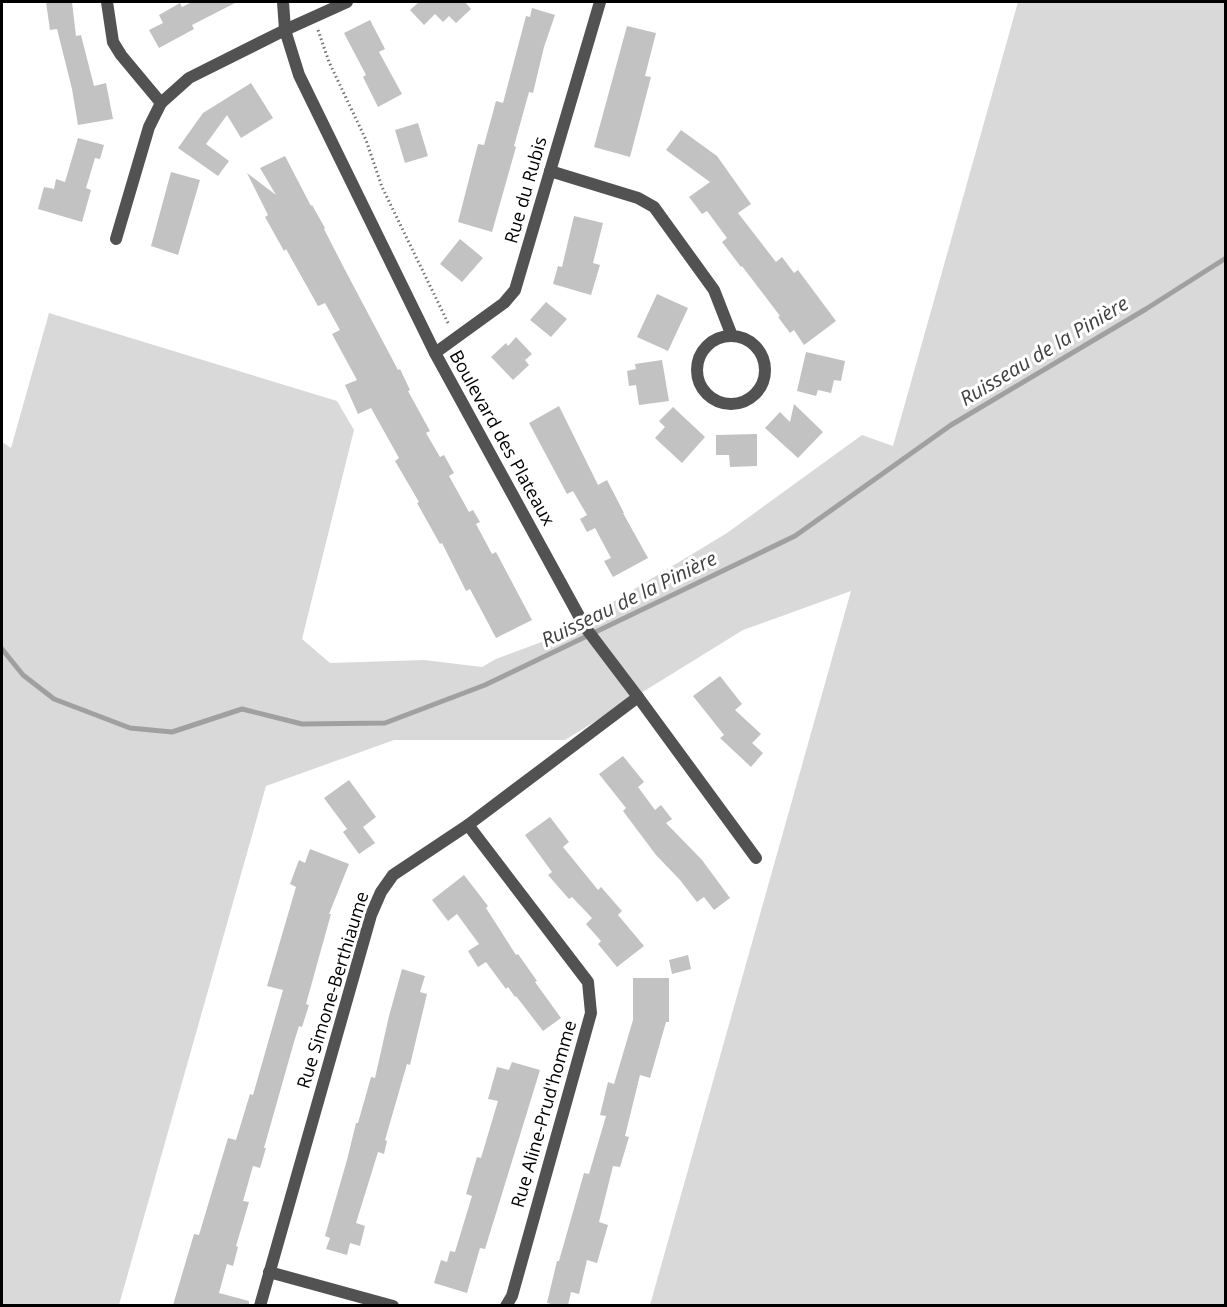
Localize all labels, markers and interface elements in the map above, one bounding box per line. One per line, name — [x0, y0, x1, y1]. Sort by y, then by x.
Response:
street label: Rue du Rubis — [498, 134, 552, 246]
water label: Ruisseau de la Pinière — [954, 289, 1133, 412]
street label: Boulevard des Plateaux — [445, 346, 561, 530]
water label: Ruisseau de la Pinière — [536, 544, 721, 653]
street label: Rue Simone-Berthiaume — [291, 888, 373, 1091]
street label: Rue Aline-Prud'homme — [505, 1017, 581, 1210]

